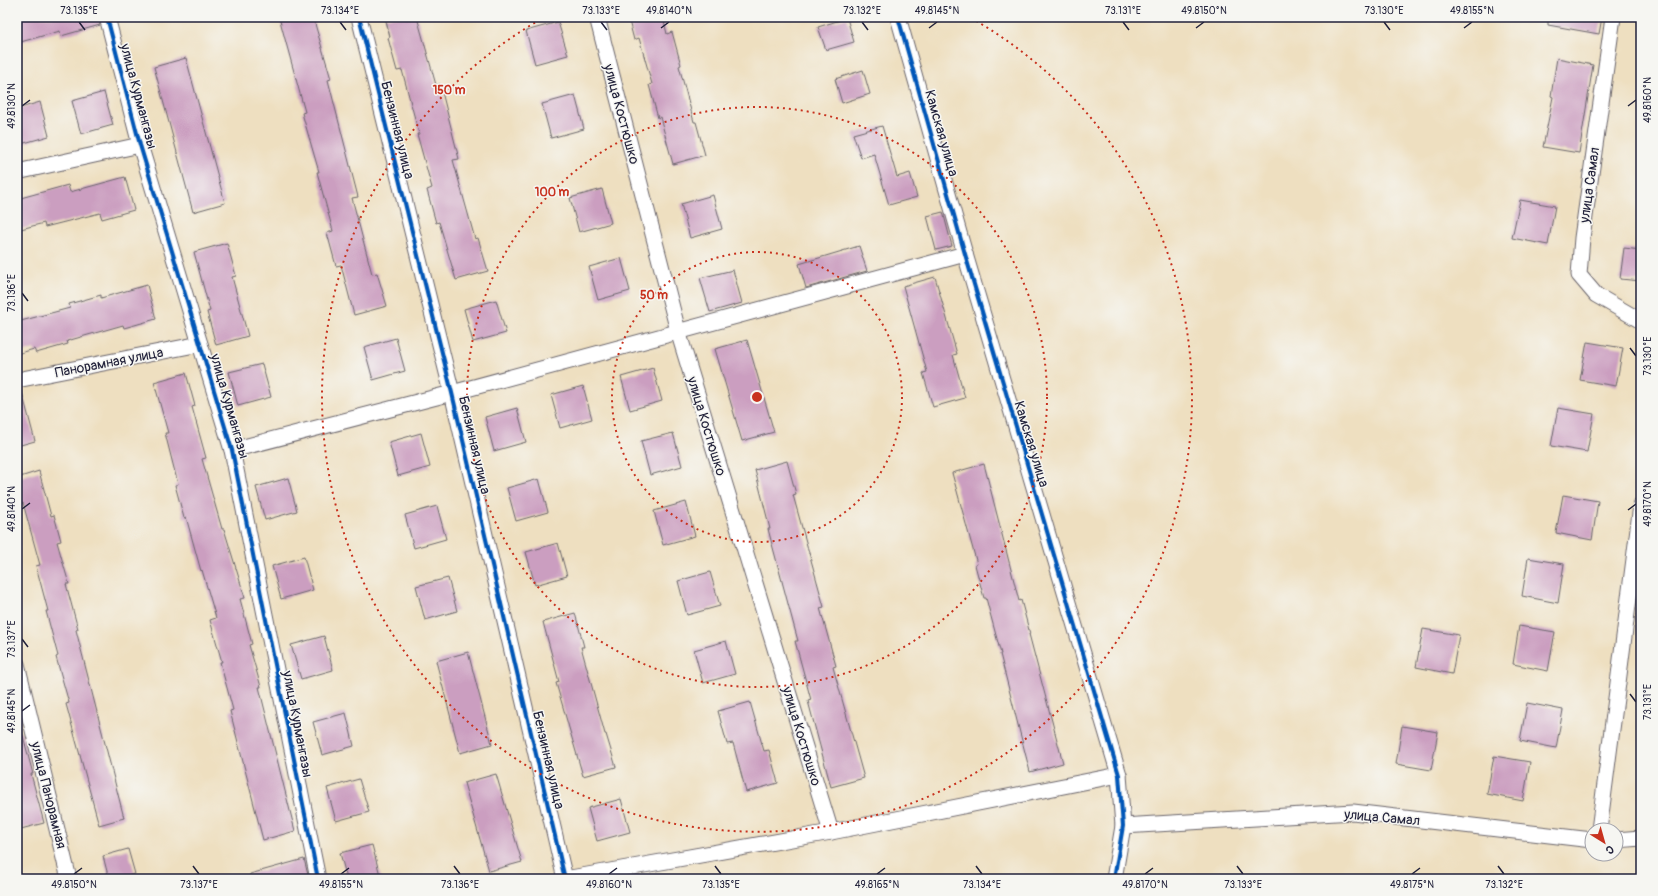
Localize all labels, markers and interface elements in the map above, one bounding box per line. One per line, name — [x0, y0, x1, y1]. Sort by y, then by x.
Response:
text: 73.135°E — [60, 5, 98, 17]
text: 73.134°E — [321, 5, 359, 17]
text: 73.133°E — [582, 5, 620, 17]
text: 49.8140°N — [646, 5, 692, 17]
text: 73.132°E — [843, 5, 881, 17]
text: 49.8145°N — [915, 5, 959, 17]
text: 73.131°E — [1105, 5, 1141, 17]
text: 49.8150°N — [1181, 5, 1227, 17]
text: 73.130°E — [1365, 5, 1403, 17]
text: 49.8155°N — [1450, 5, 1494, 17]
street label: улица Курмангазы — [116, 41, 161, 151]
street label: улица Костюшко — [600, 61, 643, 166]
text: 49.8160°N — [1642, 77, 1654, 123]
street label: Бензинная улица — [377, 79, 418, 181]
text: 49.8130°N — [6, 83, 18, 129]
text: 150 m — [433, 83, 466, 98]
street label: Камская улица — [921, 88, 962, 178]
street label: улица Самал — [1576, 146, 1603, 225]
text: 100 m — [535, 185, 570, 200]
text: 73.136°E — [6, 274, 18, 312]
text: 50 m — [640, 288, 668, 303]
text: 73.130°E — [1642, 337, 1654, 375]
street label: Панорамная улица — [54, 344, 165, 381]
street label: улица Курмангазы — [206, 351, 253, 461]
street label: улица Костюшко — [683, 374, 730, 478]
centre of rings — [750, 390, 764, 404]
street label: Бензинная улица — [455, 394, 494, 496]
street label: Камская улица — [1010, 399, 1053, 489]
text: 49.8170°N — [1642, 481, 1654, 527]
text: 49.8140°N — [6, 486, 18, 532]
text: 73.137°E — [6, 620, 18, 658]
street label: улица Курмангазы — [279, 668, 316, 779]
street label: улица Костюшко — [778, 684, 825, 788]
text: 73.131°E — [1642, 684, 1654, 720]
text: 49.8145°N — [6, 689, 18, 733]
street label: Бензинная улица — [529, 709, 568, 811]
street label: улица Панорамная — [27, 739, 70, 850]
street label: улица Самал — [1342, 806, 1421, 829]
north arrow — [1584, 822, 1624, 862]
text: С — [1603, 842, 1616, 857]
text: 49.8150°N — [51, 879, 97, 891]
text: 73.137°E — [180, 879, 218, 891]
text: 49.8155°N — [319, 879, 363, 891]
text: 73.136°E — [441, 879, 479, 891]
text: 49.8160°N — [586, 879, 632, 891]
text: 73.135°E — [702, 879, 740, 891]
text: 49.8165°N — [855, 879, 899, 891]
text: 73.134°E — [963, 879, 1001, 891]
text: 49.8170°N — [1122, 879, 1168, 891]
text: 73.133°E — [1224, 879, 1262, 891]
text: 49.8175°N — [1390, 879, 1434, 891]
text: 73.132°E — [1485, 879, 1523, 891]

